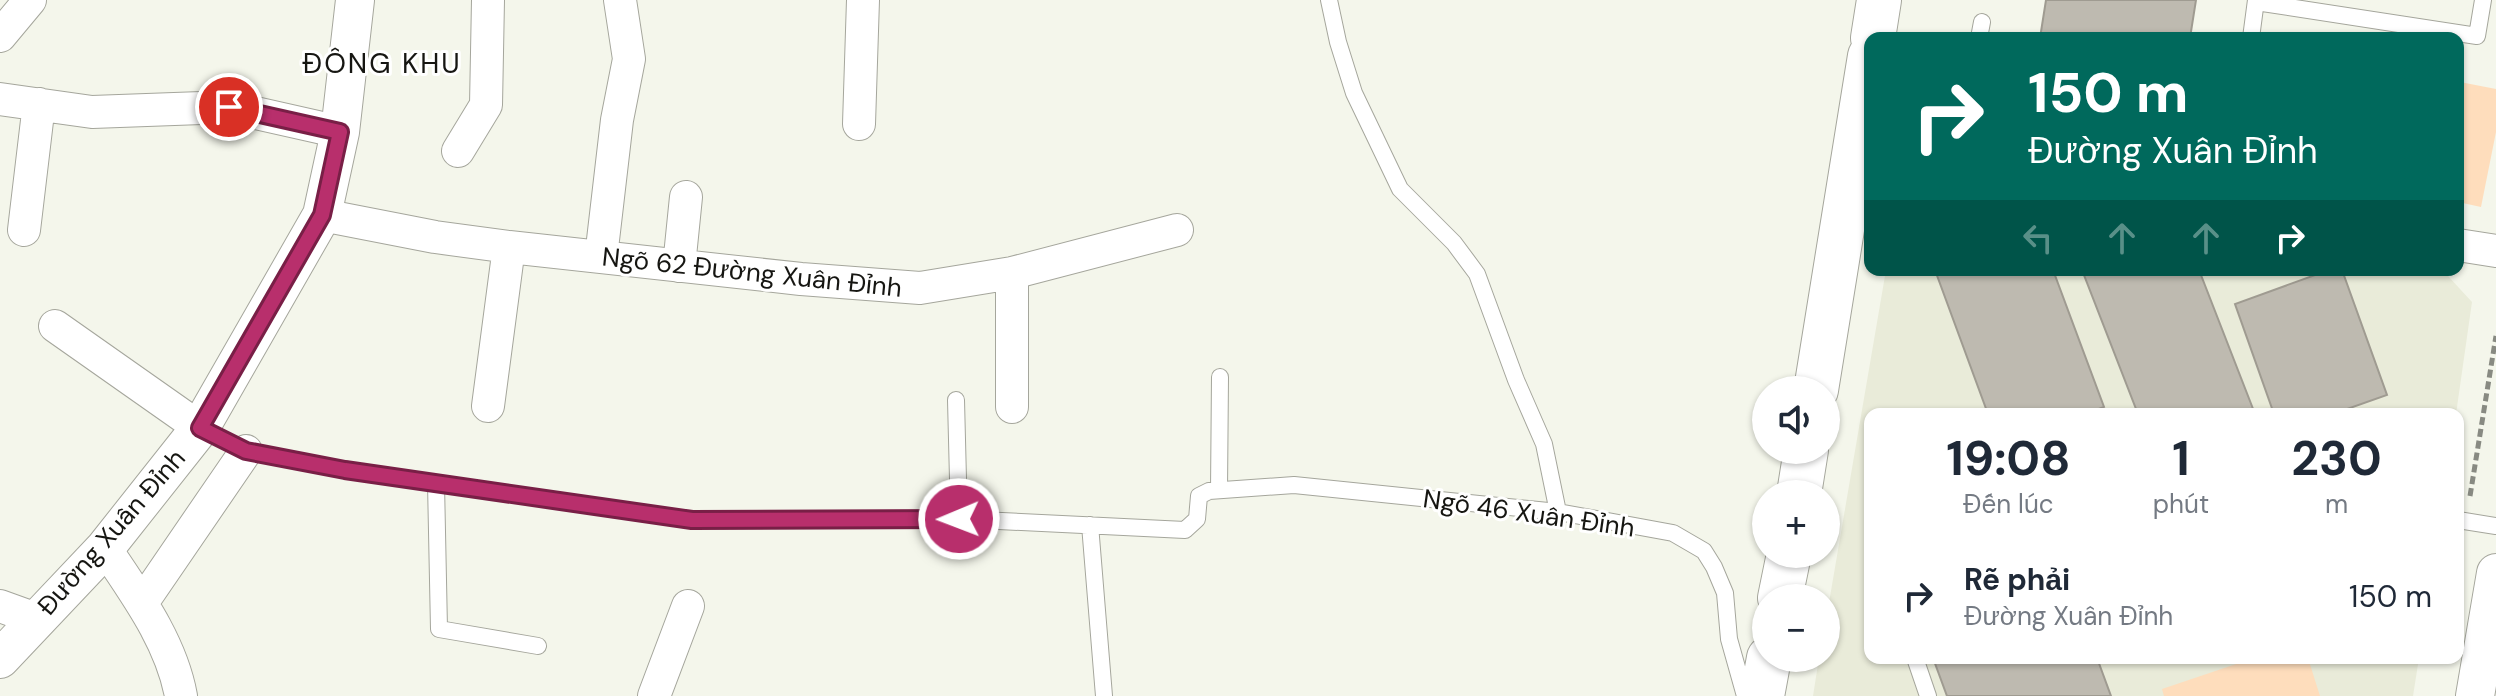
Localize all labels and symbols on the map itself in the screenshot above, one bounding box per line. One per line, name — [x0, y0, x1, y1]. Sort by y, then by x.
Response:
district label: ĐÔNG KHU — [302, 45, 462, 82]
pin — [195, 73, 263, 141]
street label: Ngõ 62 Đường Xuân Đỉnh — [600, 239, 904, 305]
street label: Đường Xuân Đỉnh — [30, 442, 192, 622]
position arrow — [917, 477, 1001, 561]
street label: Ngõ 46 Xuân Đỉnh — [1421, 481, 1637, 545]

